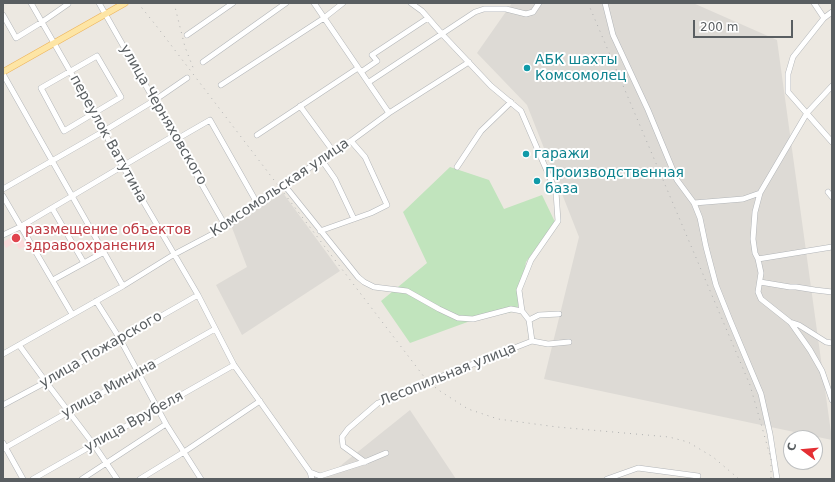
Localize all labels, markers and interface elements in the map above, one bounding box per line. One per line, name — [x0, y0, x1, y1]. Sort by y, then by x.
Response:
scale bar — [695, 12, 795, 38]
text: 200 m — [700, 20, 738, 34]
street label: улица Черняховского — [116, 42, 210, 188]
place label: АБК шахты Комсомолец — [535, 52, 627, 84]
marker: АБК шахты Комсомолец — [522, 63, 532, 73]
street label: переулок Ватутина — [66, 72, 150, 206]
street label: Комсомольская улица — [207, 135, 353, 241]
place label: гаражи — [534, 146, 589, 162]
marker: гаражи — [521, 149, 531, 159]
place label: Производственная база — [545, 165, 684, 198]
marker: Производственная база — [532, 176, 542, 186]
place label: размещение объектов здравоохранения — [25, 222, 191, 254]
marker: размещение объектов здравоохранения — [10, 232, 22, 244]
street label: улица Пожарского — [37, 308, 165, 392]
street label: Лесопильная улица — [377, 340, 519, 410]
street label: улица Минина — [59, 356, 159, 422]
street label: улица Врубеля — [82, 388, 186, 456]
north arrow — [783, 430, 823, 470]
text: С — [785, 441, 799, 453]

